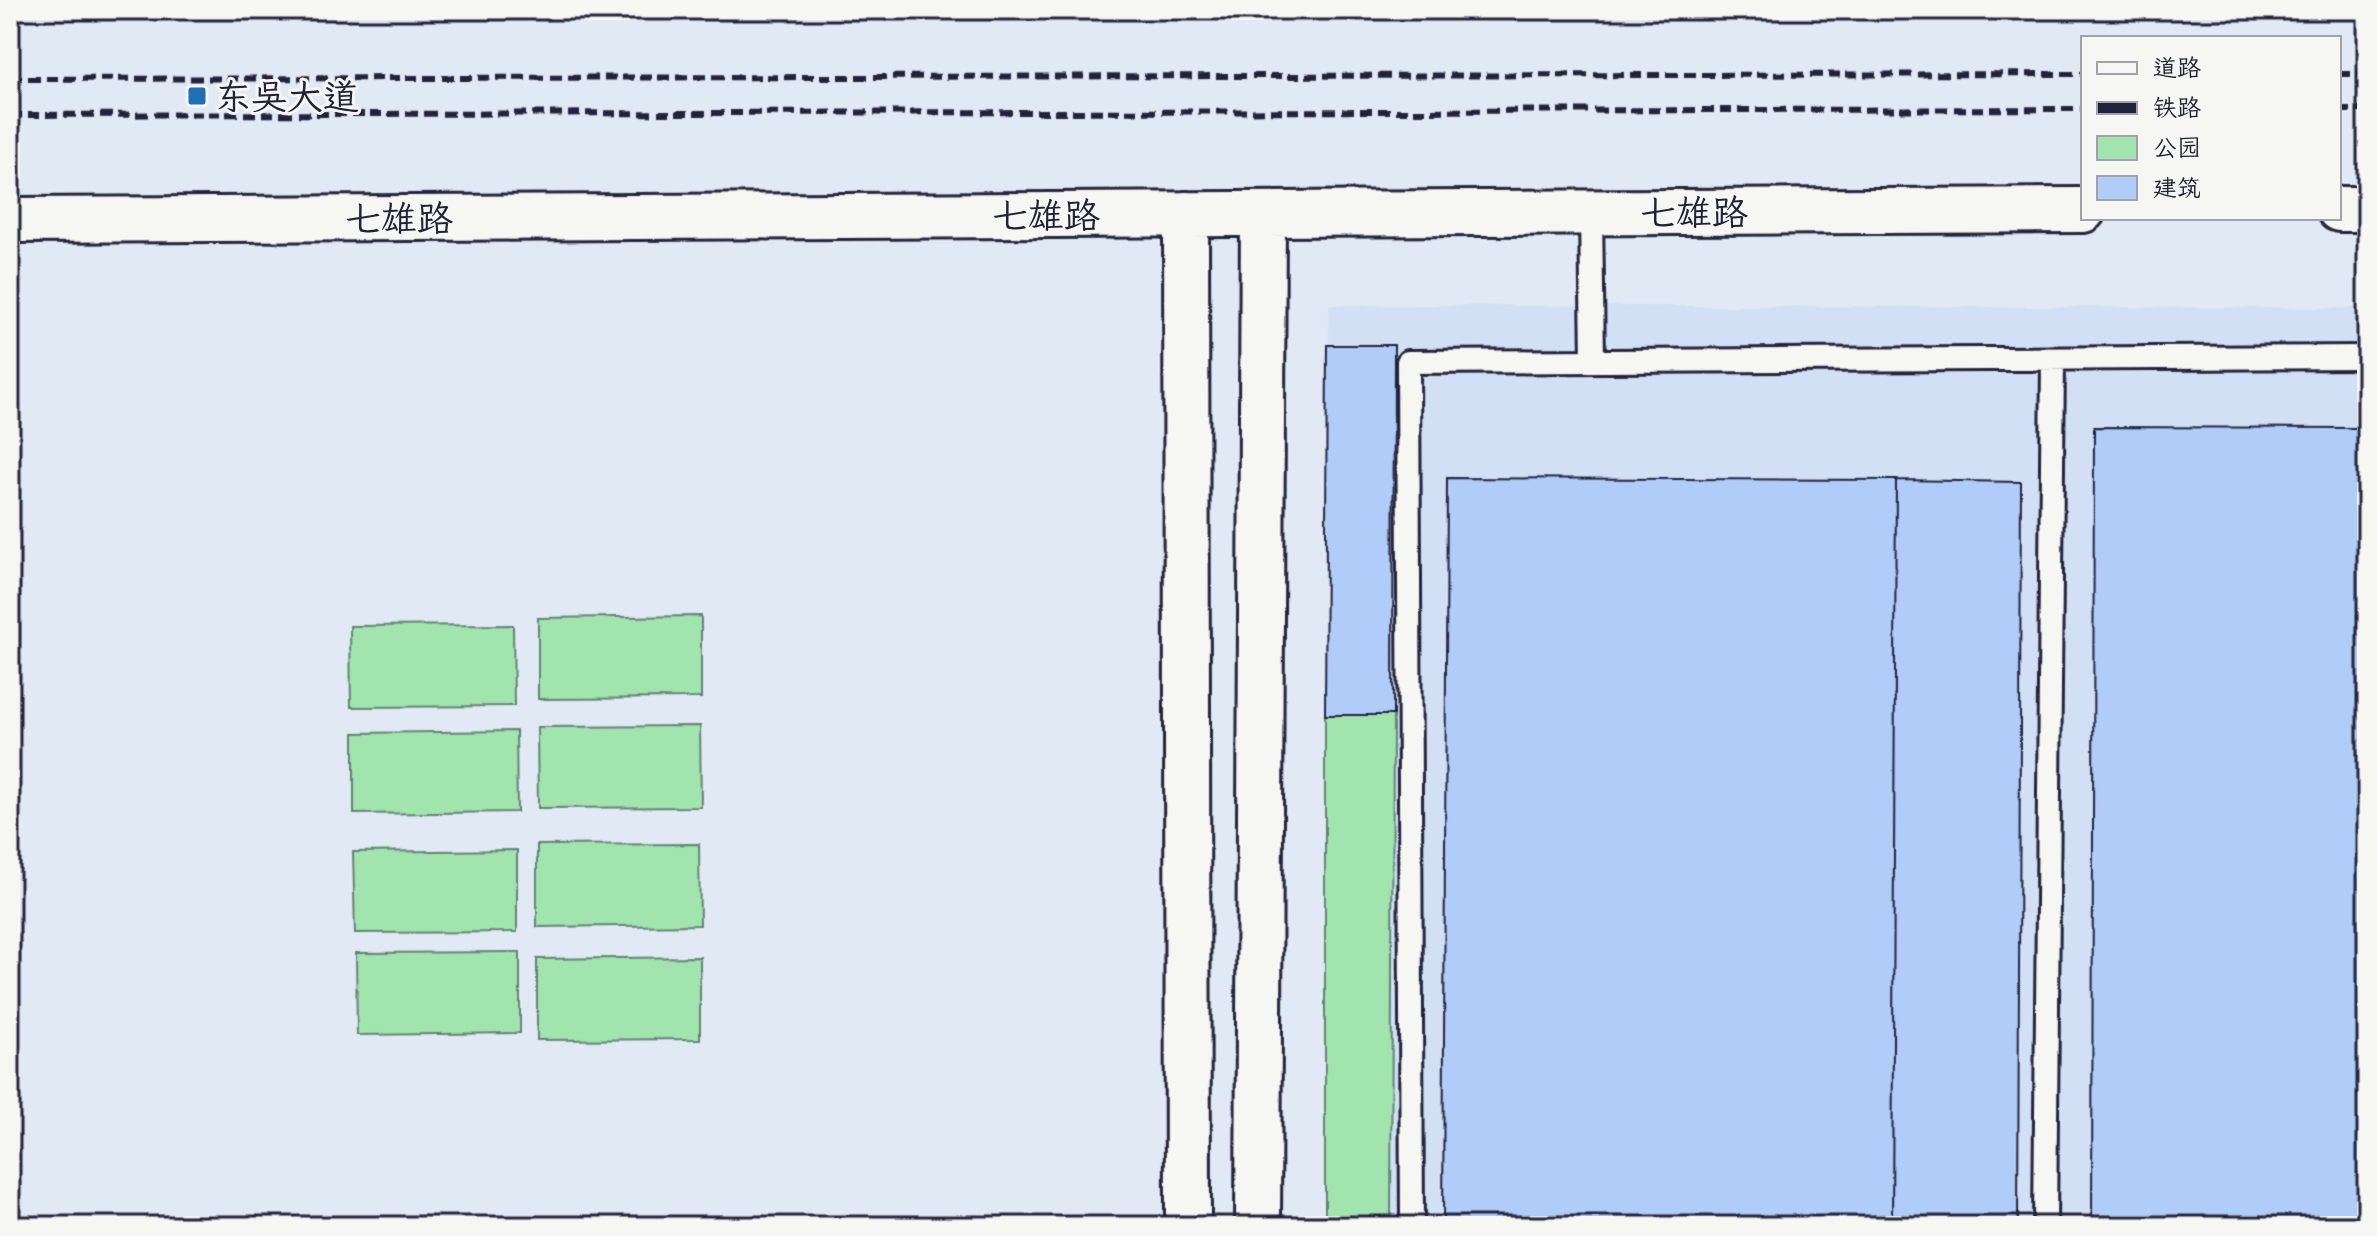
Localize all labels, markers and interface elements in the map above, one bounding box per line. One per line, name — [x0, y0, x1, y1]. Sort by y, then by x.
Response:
legend — [2081, 36, 2341, 220]
text: 道路 — [2153, 53, 2201, 88]
place label: 东吴大道 — [215, 74, 359, 127]
marker: 东吴大道 — [186, 85, 208, 107]
text: 铁路 — [2153, 93, 2201, 128]
text: 公园 — [2153, 133, 2201, 168]
text: 建筑 — [2153, 173, 2201, 208]
street label: 七雄路 — [1640, 190, 1748, 243]
street label: 七雄路 — [992, 193, 1100, 246]
street label: 七雄路 — [345, 196, 453, 249]

